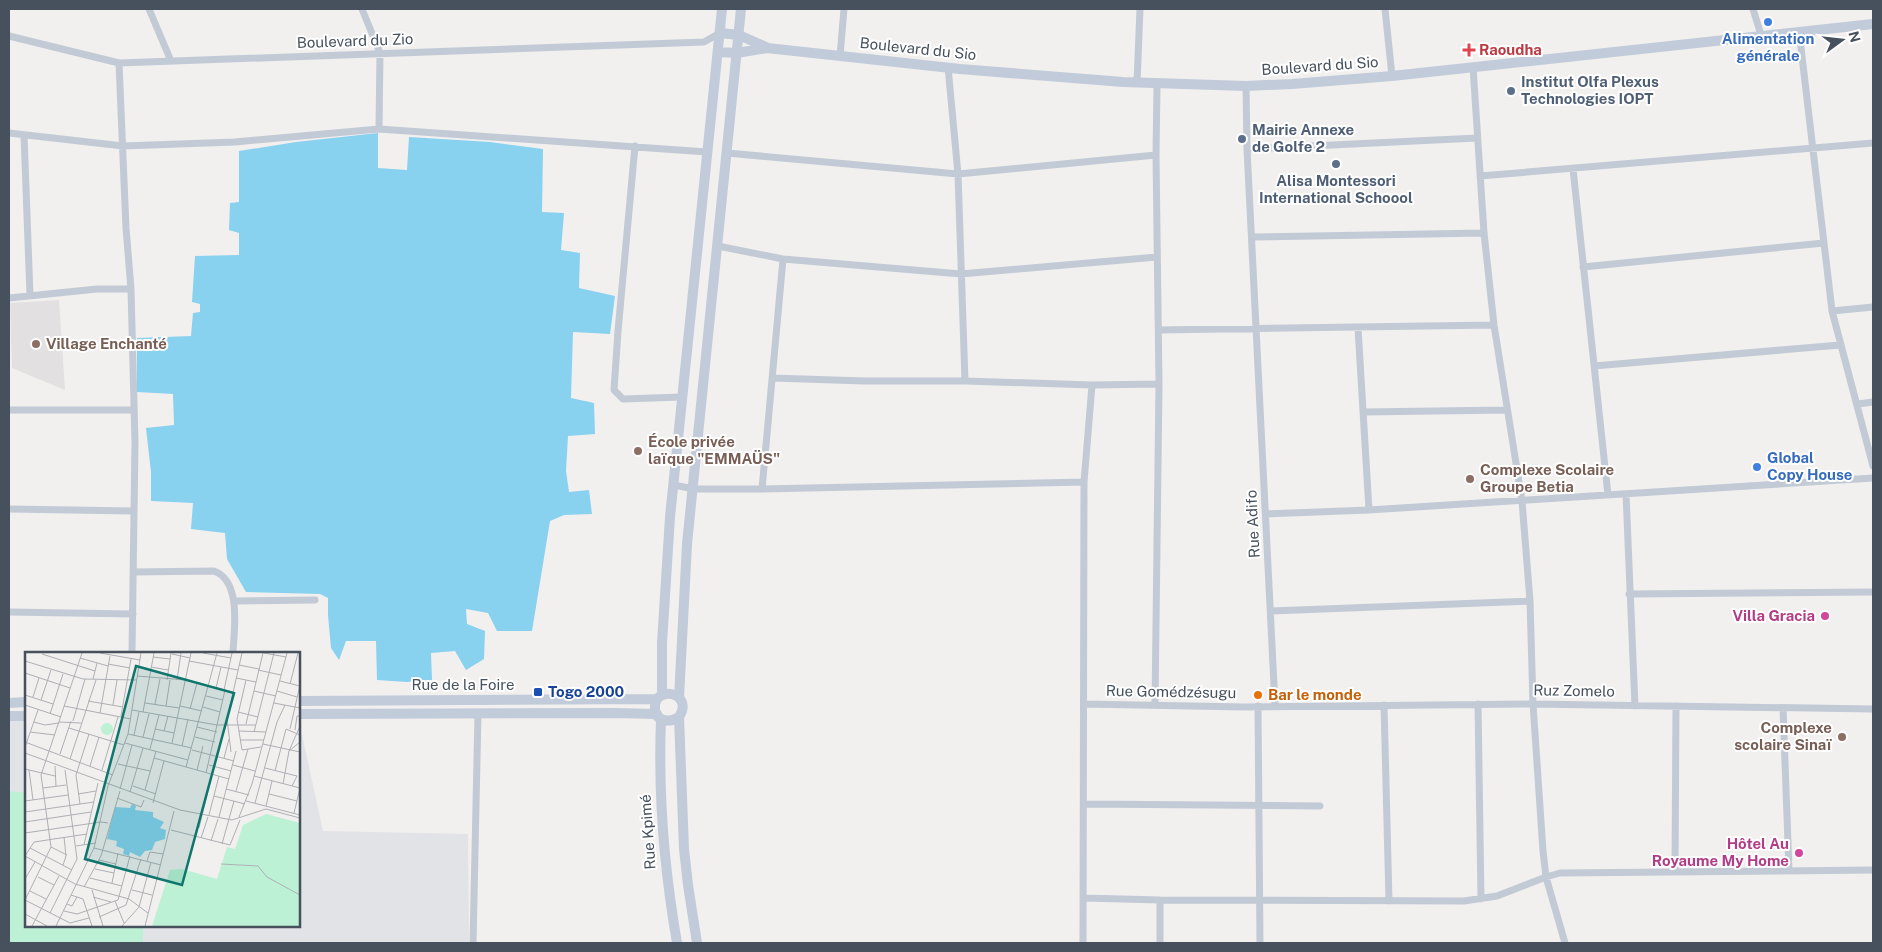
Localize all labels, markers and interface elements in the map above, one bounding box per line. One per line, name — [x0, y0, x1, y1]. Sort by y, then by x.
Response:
north arrow — [1817, 15, 1867, 65]
marker: Alimentation générale — [1762, 16, 1774, 28]
text: N — [1845, 29, 1864, 44]
street label: Boulevard du Zio — [296, 30, 414, 51]
place label: Alimentation générale — [1722, 30, 1814, 64]
street label: Boulevard du Sio — [859, 34, 977, 63]
place label: Raoudha — [1479, 41, 1542, 58]
marker: Raoudha — [1463, 44, 1475, 56]
street label: Boulevard du Sio — [1261, 53, 1379, 78]
place label: Institut Olfa Plexus Technologies IOPT — [1521, 73, 1659, 107]
marker: Institut Olfa Plexus Technologies IOPT — [1505, 85, 1517, 97]
place label: Mairie Annexe de Golfe 2 — [1252, 121, 1354, 155]
marker: Mairie Annexe de Golfe 2 — [1236, 133, 1248, 145]
marker: Alisa Montessori International Schoool — [1330, 158, 1342, 170]
place label: Alisa Montessori International Schoool — [1259, 172, 1413, 206]
place label: Village Enchanté — [46, 335, 167, 352]
marker: Village Enchanté — [30, 338, 42, 350]
place label: École privée laïque "EMMAÜS" — [648, 433, 780, 467]
marker: École privée laïque "EMMAÜS" — [632, 445, 644, 457]
place label: Global Copy House — [1767, 449, 1852, 483]
place label: Complexe Scolaire Groupe Betia — [1480, 461, 1614, 495]
marker: Global Copy House — [1751, 461, 1763, 473]
marker: Complexe Scolaire Groupe Betia — [1464, 473, 1476, 485]
street label: Rue Adifo — [1242, 489, 1263, 559]
place label: Villa Gracia — [1732, 607, 1815, 624]
marker: Villa Gracia — [1819, 610, 1831, 622]
inset map — [25, 652, 300, 927]
street label: Rue de la Foire — [411, 676, 515, 693]
street label: Ruz Zomelo — [1533, 681, 1615, 700]
street label: Rue Gomédzésugu — [1106, 682, 1236, 701]
place label: Togo 2000 — [548, 683, 625, 700]
marker: Togo 2000 — [532, 686, 544, 698]
place label: Bar le monde — [1268, 686, 1362, 703]
marker: Bar le monde — [1252, 689, 1264, 701]
place label: Complexe scolaire Sinaï — [1734, 719, 1832, 753]
marker: Complexe scolaire Sinaï — [1836, 731, 1848, 743]
street label: Rue Kpimé — [636, 794, 659, 870]
place label: Hôtel Au Royaume My Home — [1652, 835, 1789, 869]
marker: Hôtel Au Royaume My Home — [1793, 847, 1805, 859]

